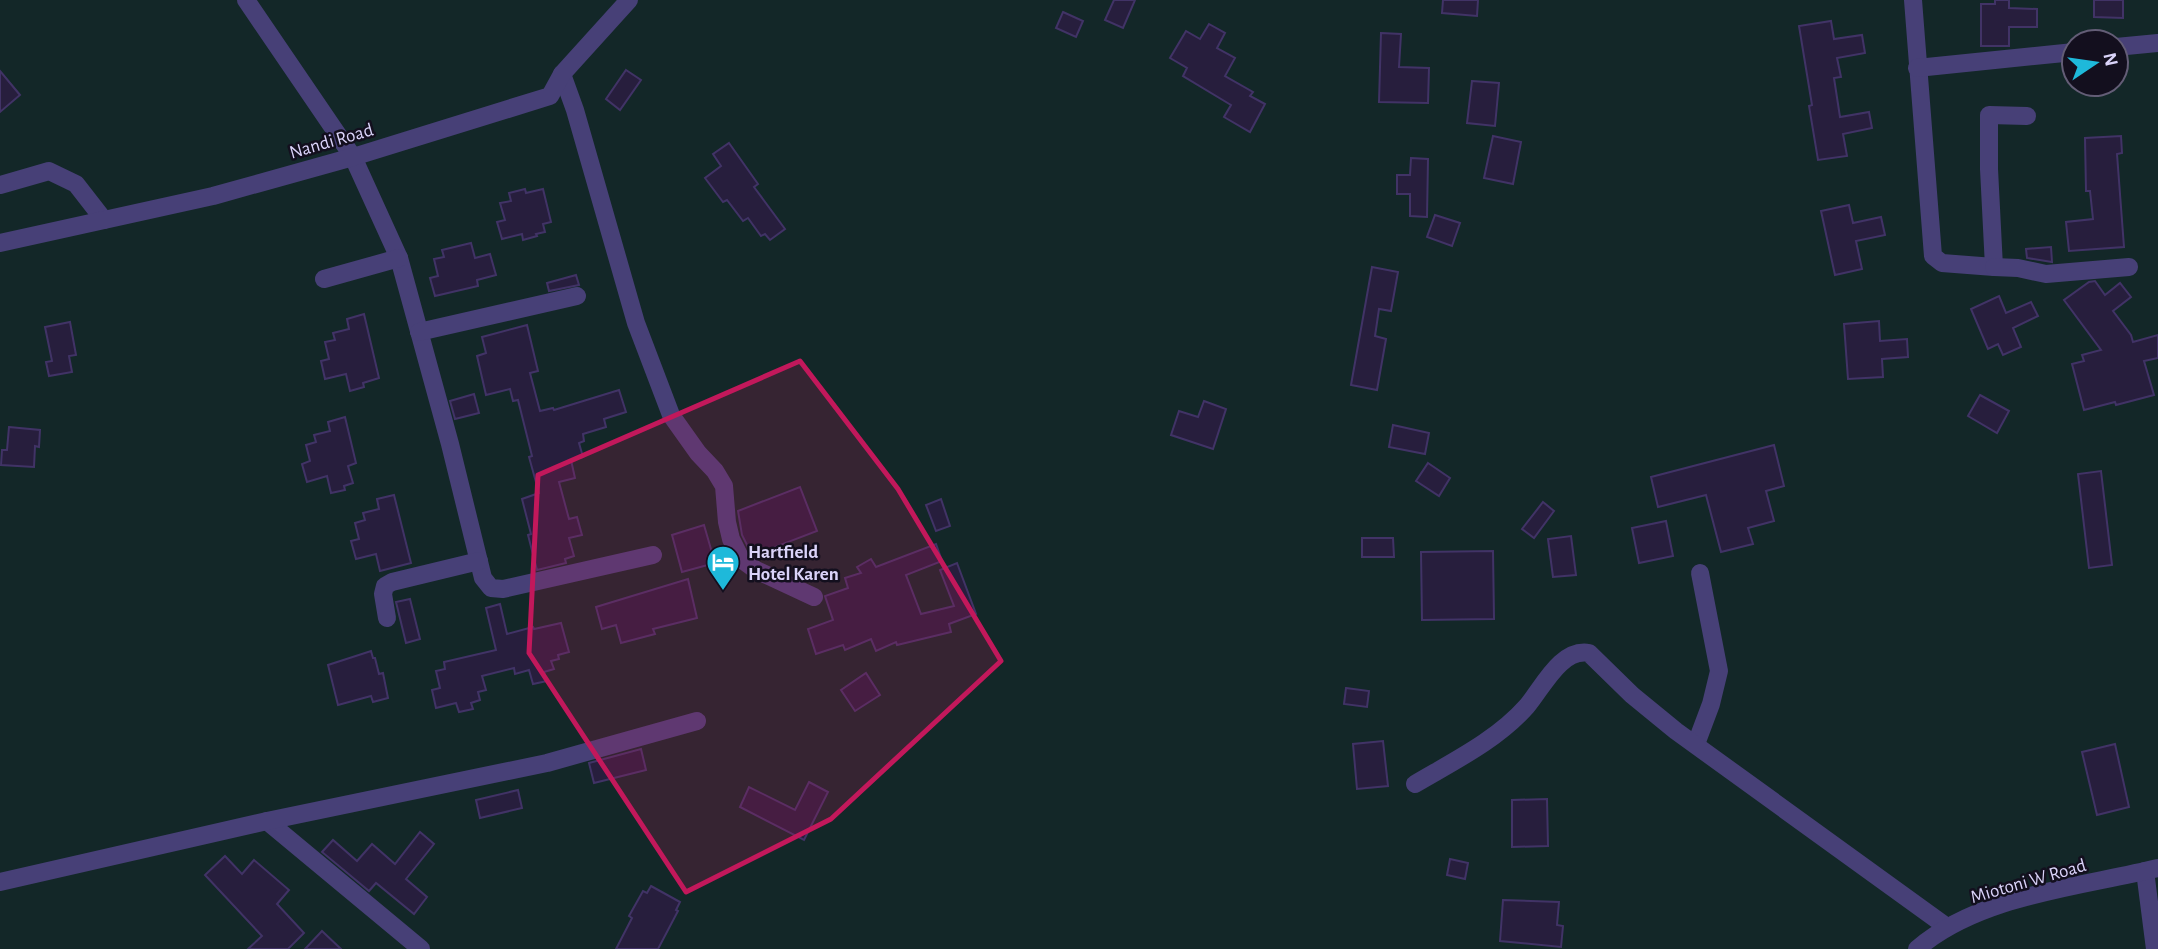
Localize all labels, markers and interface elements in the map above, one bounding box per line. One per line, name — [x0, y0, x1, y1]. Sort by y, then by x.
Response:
north arrow — [2060, 28, 2130, 98]
text: N — [2099, 51, 2121, 68]
street label: Nandi Road — [287, 120, 376, 162]
hotel icon: Hartfield Hotel Karen — [704, 543, 742, 592]
place label: Hartfield Hotel Karen — [748, 543, 839, 584]
street label: Miotoni W Road — [1968, 856, 2089, 907]

